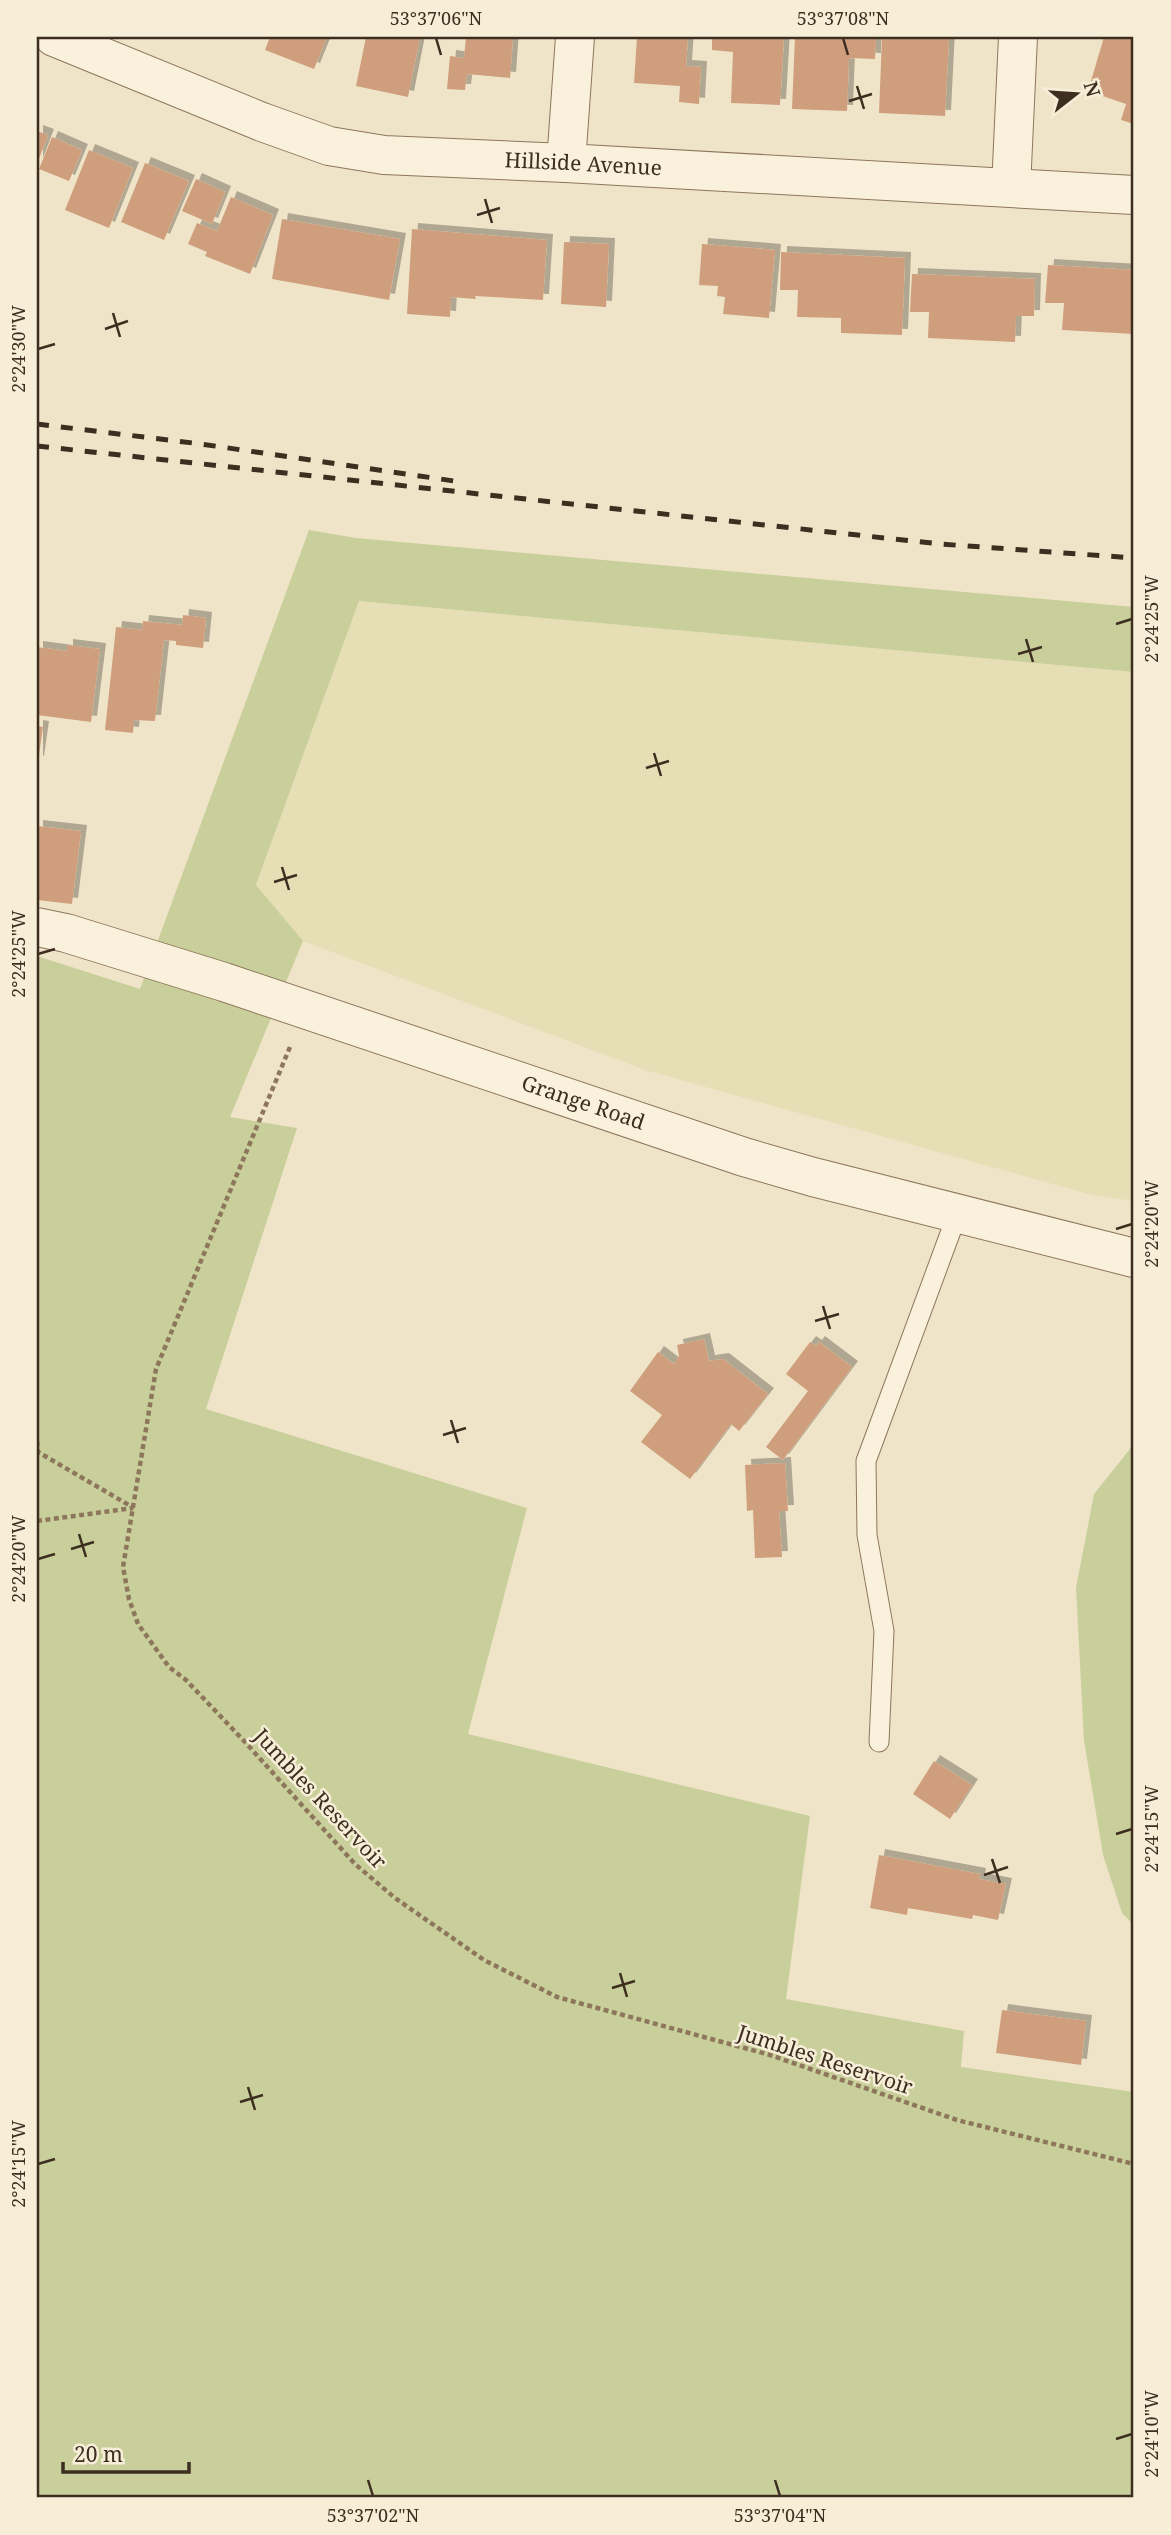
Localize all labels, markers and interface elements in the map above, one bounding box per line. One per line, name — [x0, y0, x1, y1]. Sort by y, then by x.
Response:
text: 53°37'06"N — [390, 6, 483, 30]
text: 53°37'08"N — [797, 6, 890, 30]
north arrow — [1042, 60, 1112, 130]
text: N — [1078, 78, 1107, 100]
street label: Hillside Avenue — [504, 145, 663, 181]
text: 2°24'30"W — [6, 305, 30, 393]
text: 2°24'25"W — [1139, 575, 1163, 663]
text: 2°24'25"W — [6, 910, 30, 998]
street label: Grange Road — [518, 1068, 649, 1136]
text: 2°24'20"W — [1139, 1180, 1163, 1268]
text: 2°24'20"W — [6, 1515, 30, 1603]
street label: Jumbles Reservoir — [247, 1721, 393, 1875]
text: 2°24'15"W — [1139, 1785, 1163, 1873]
street label: Jumbles Reservoir — [733, 2017, 917, 2101]
text: 2°24'15"W — [6, 2120, 30, 2208]
text: 2°24'10"W — [1139, 2390, 1163, 2478]
scale bar — [63, 2430, 189, 2474]
text: 20 m — [74, 2440, 123, 2468]
text: 53°37'02"N — [327, 2503, 420, 2527]
text: 53°37'04"N — [734, 2503, 827, 2527]

